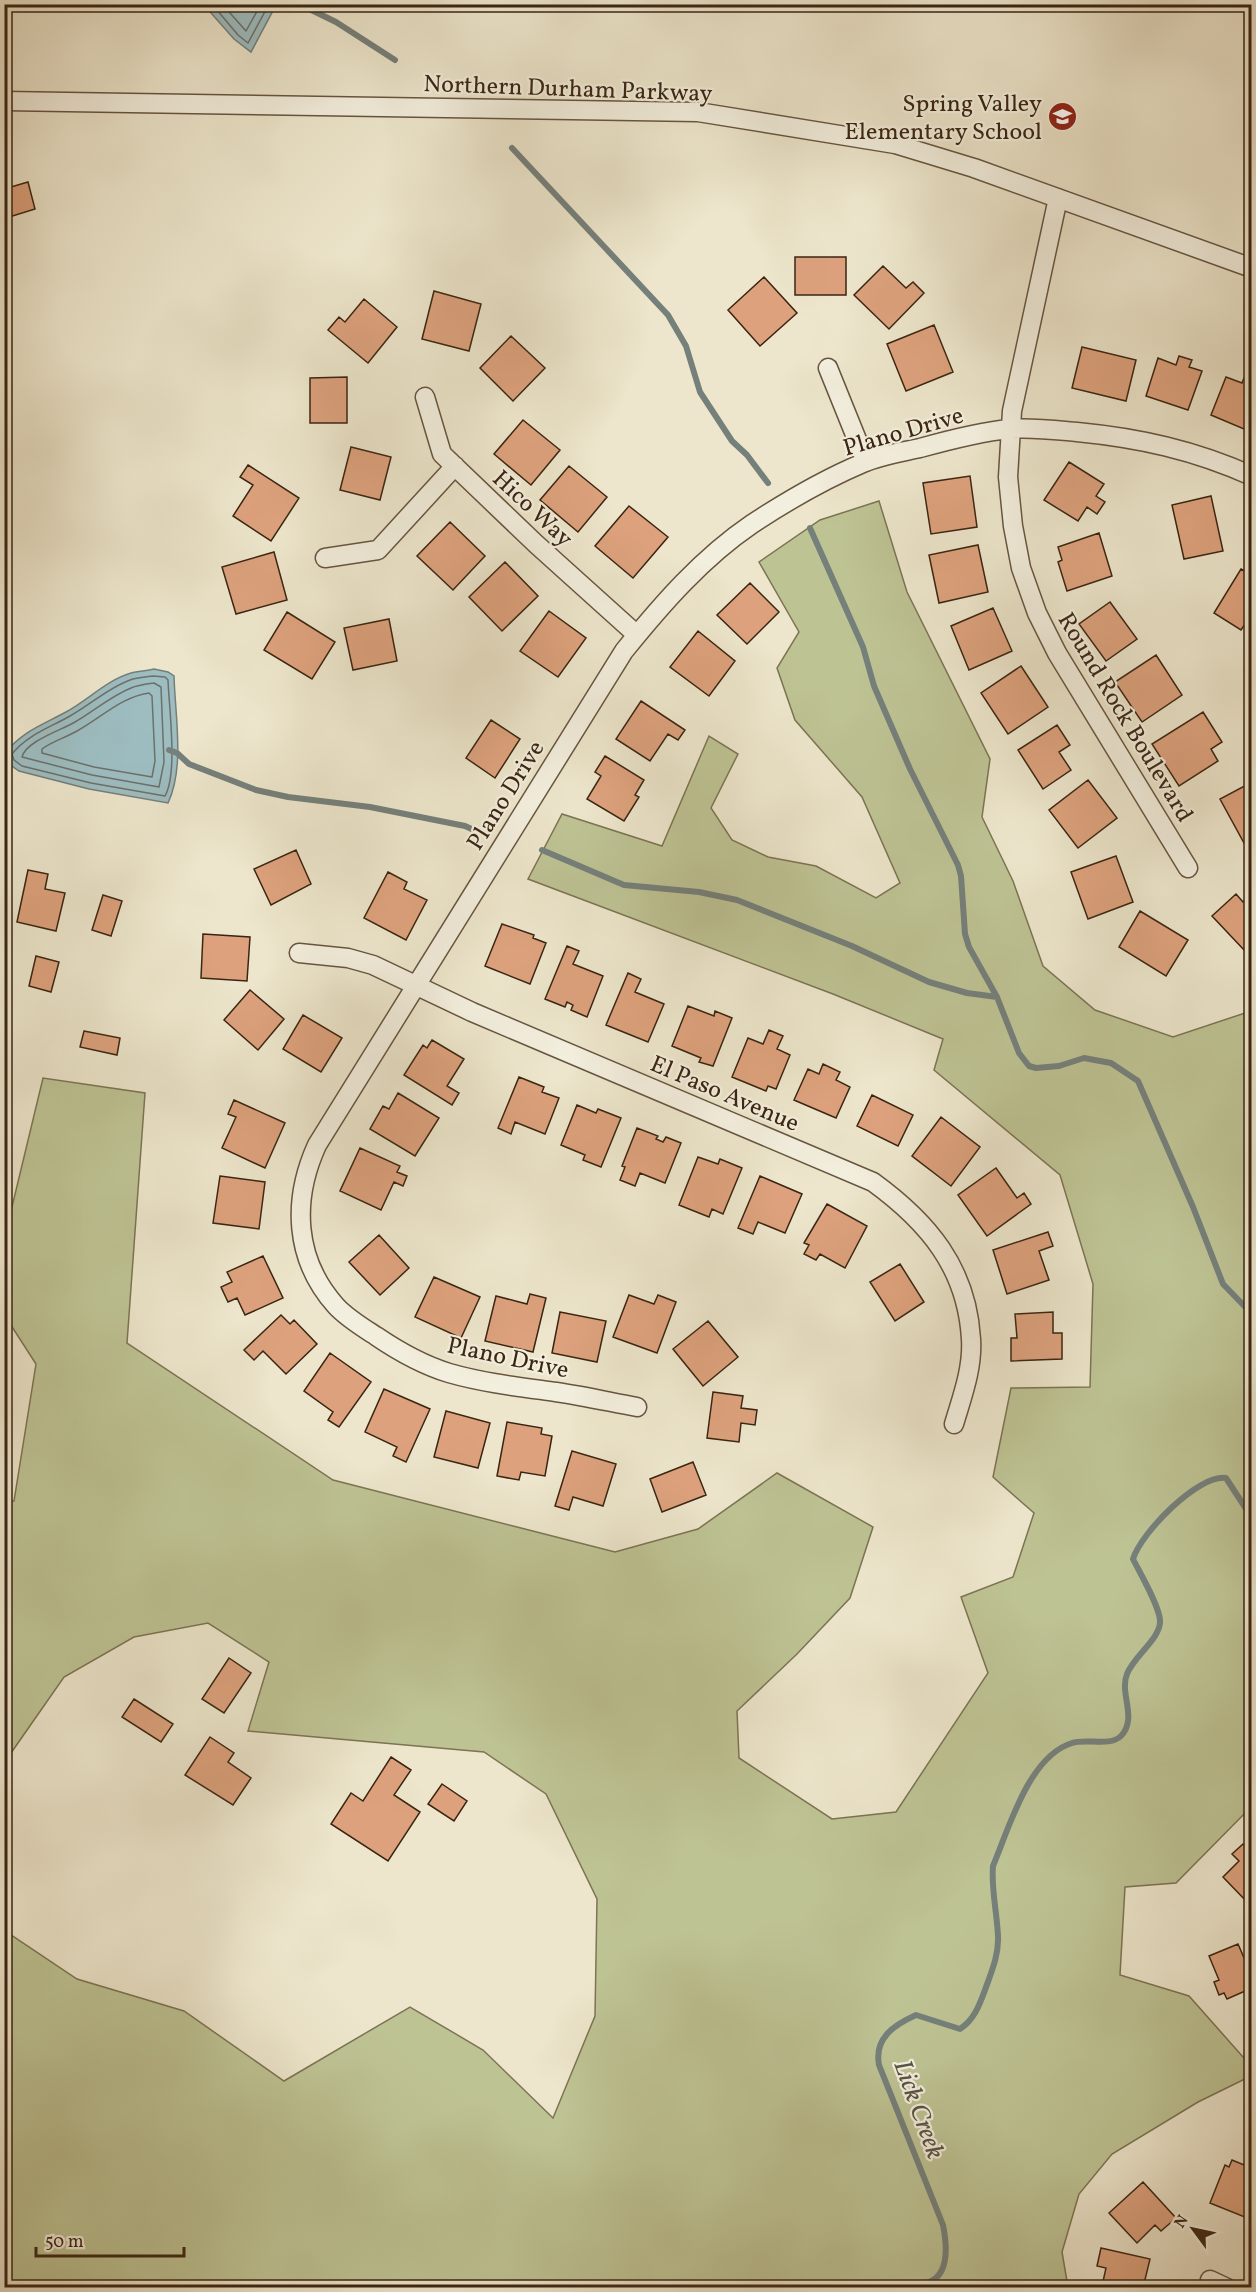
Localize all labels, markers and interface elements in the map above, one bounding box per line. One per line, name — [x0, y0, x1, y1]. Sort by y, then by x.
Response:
street label: Northern Durham Parkway — [423, 68, 713, 112]
place label: Spring Valley Elementary School — [844, 88, 1042, 150]
school or university icon: Spring Valley Elementary School — [1047, 101, 1079, 133]
street label: Plano Drive — [839, 400, 968, 466]
street label: Hico Way — [484, 463, 580, 556]
street label: Round Rock Boulevard — [1048, 607, 1201, 829]
street label: Plano Drive — [460, 735, 554, 857]
street label: El Paso Avenue — [645, 1048, 804, 1141]
street label: Plano Drive — [444, 1329, 572, 1388]
water label: Lick Creek — [884, 2055, 953, 2164]
north arrow — [1163, 2199, 1223, 2259]
text: N — [1170, 2211, 1195, 2233]
scale bar — [36, 2220, 184, 2258]
text: 50 m — [45, 2230, 84, 2255]

